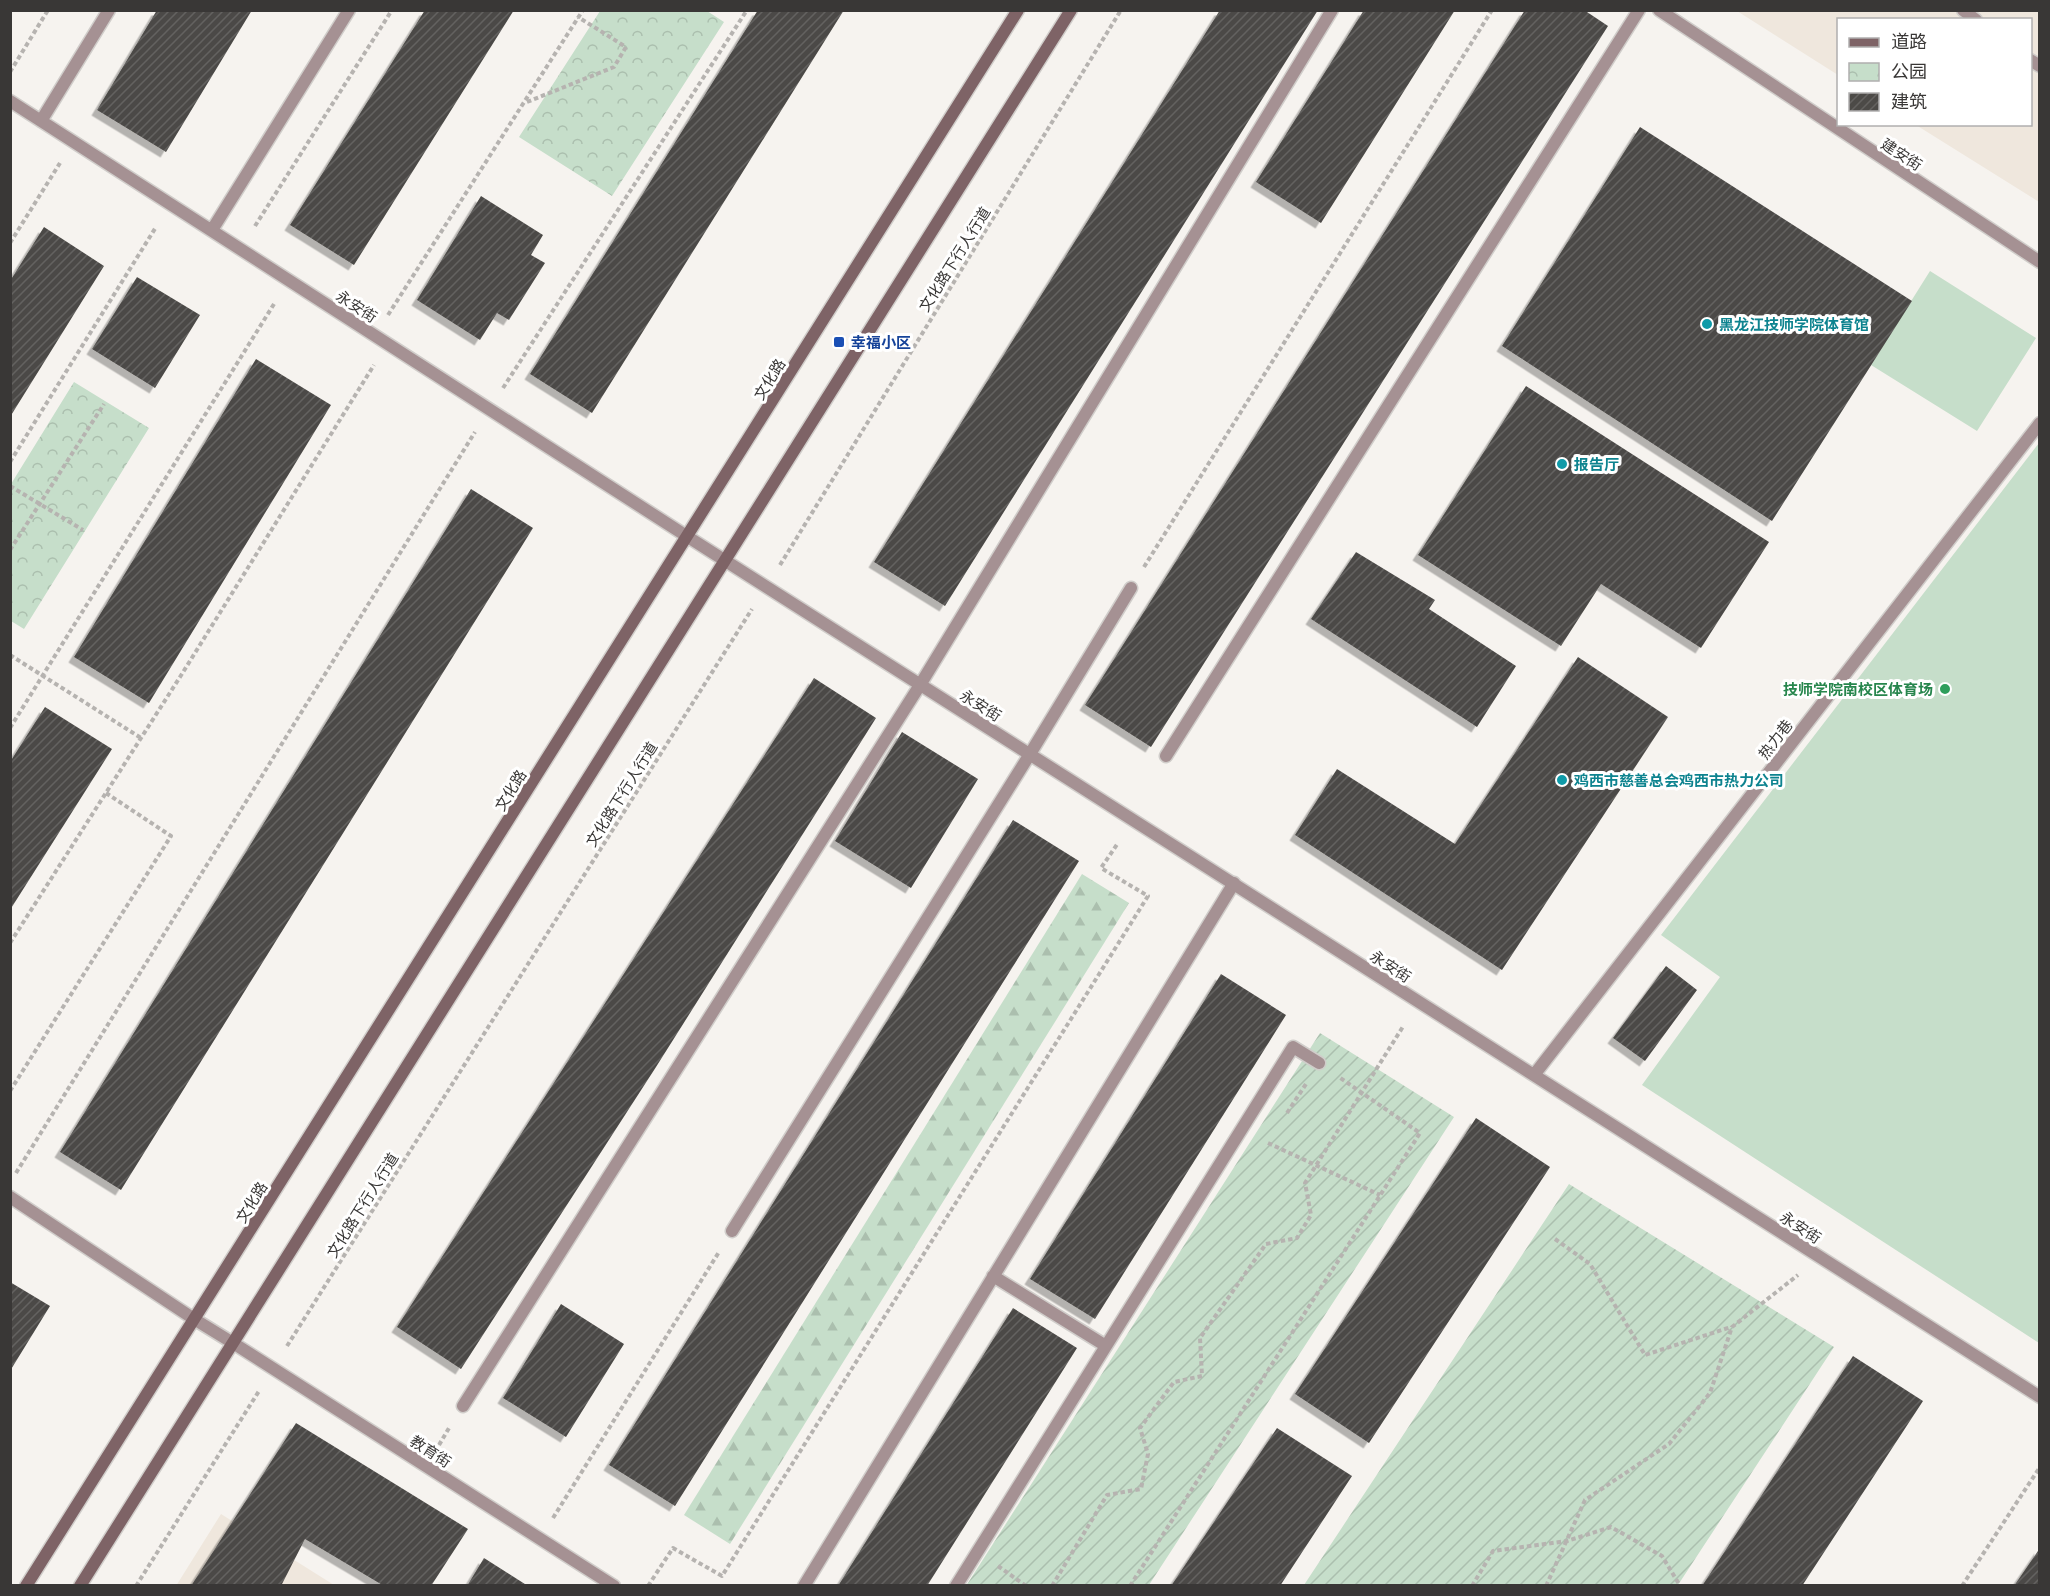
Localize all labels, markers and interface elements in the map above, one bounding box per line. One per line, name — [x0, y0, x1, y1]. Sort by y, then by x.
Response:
legend — [1837, 18, 2032, 126]
text: 道路 — [1891, 30, 1927, 52]
text: 公园 — [1891, 60, 1927, 82]
text: 建筑 — [1891, 90, 1927, 112]
street label: 建安街 — [1878, 134, 1926, 174]
street label: 文化路下行人行道 — [915, 203, 993, 315]
street label: 永安街 — [333, 286, 381, 326]
place label: 黑龙江技师学院体育馆 — [1719, 315, 1869, 333]
marker: 黑龙江技师学院体育馆 — [1700, 317, 1714, 331]
place label: 幸福小区 — [851, 333, 911, 351]
marker: 幸福小区 — [832, 335, 846, 349]
street label: 文化路 — [749, 355, 789, 403]
place label: 报告厅 — [1574, 455, 1619, 473]
marker: 报告厅 — [1555, 457, 1569, 471]
place label: 技师学院南校区体育场 — [1783, 680, 1933, 698]
marker: 技师学院南校区体育场 — [1938, 682, 1952, 696]
street label: 永安街 — [957, 685, 1005, 725]
street label: 热力巷 — [1754, 716, 1796, 762]
street label: 文化路下行人行道 — [582, 738, 660, 850]
street label: 文化路 — [490, 766, 530, 814]
place label: 鸡西市慈善总会鸡西市热力公司 — [1574, 771, 1784, 789]
marker: 鸡西市慈善总会鸡西市热力公司 — [1555, 773, 1569, 787]
street label: 永安街 — [1367, 946, 1415, 986]
street label: 文化路下行人行道 — [323, 1149, 401, 1261]
street label: 文化路 — [231, 1178, 271, 1226]
street label: 永安街 — [1777, 1207, 1825, 1247]
street label: 教育街 — [407, 1431, 455, 1471]

